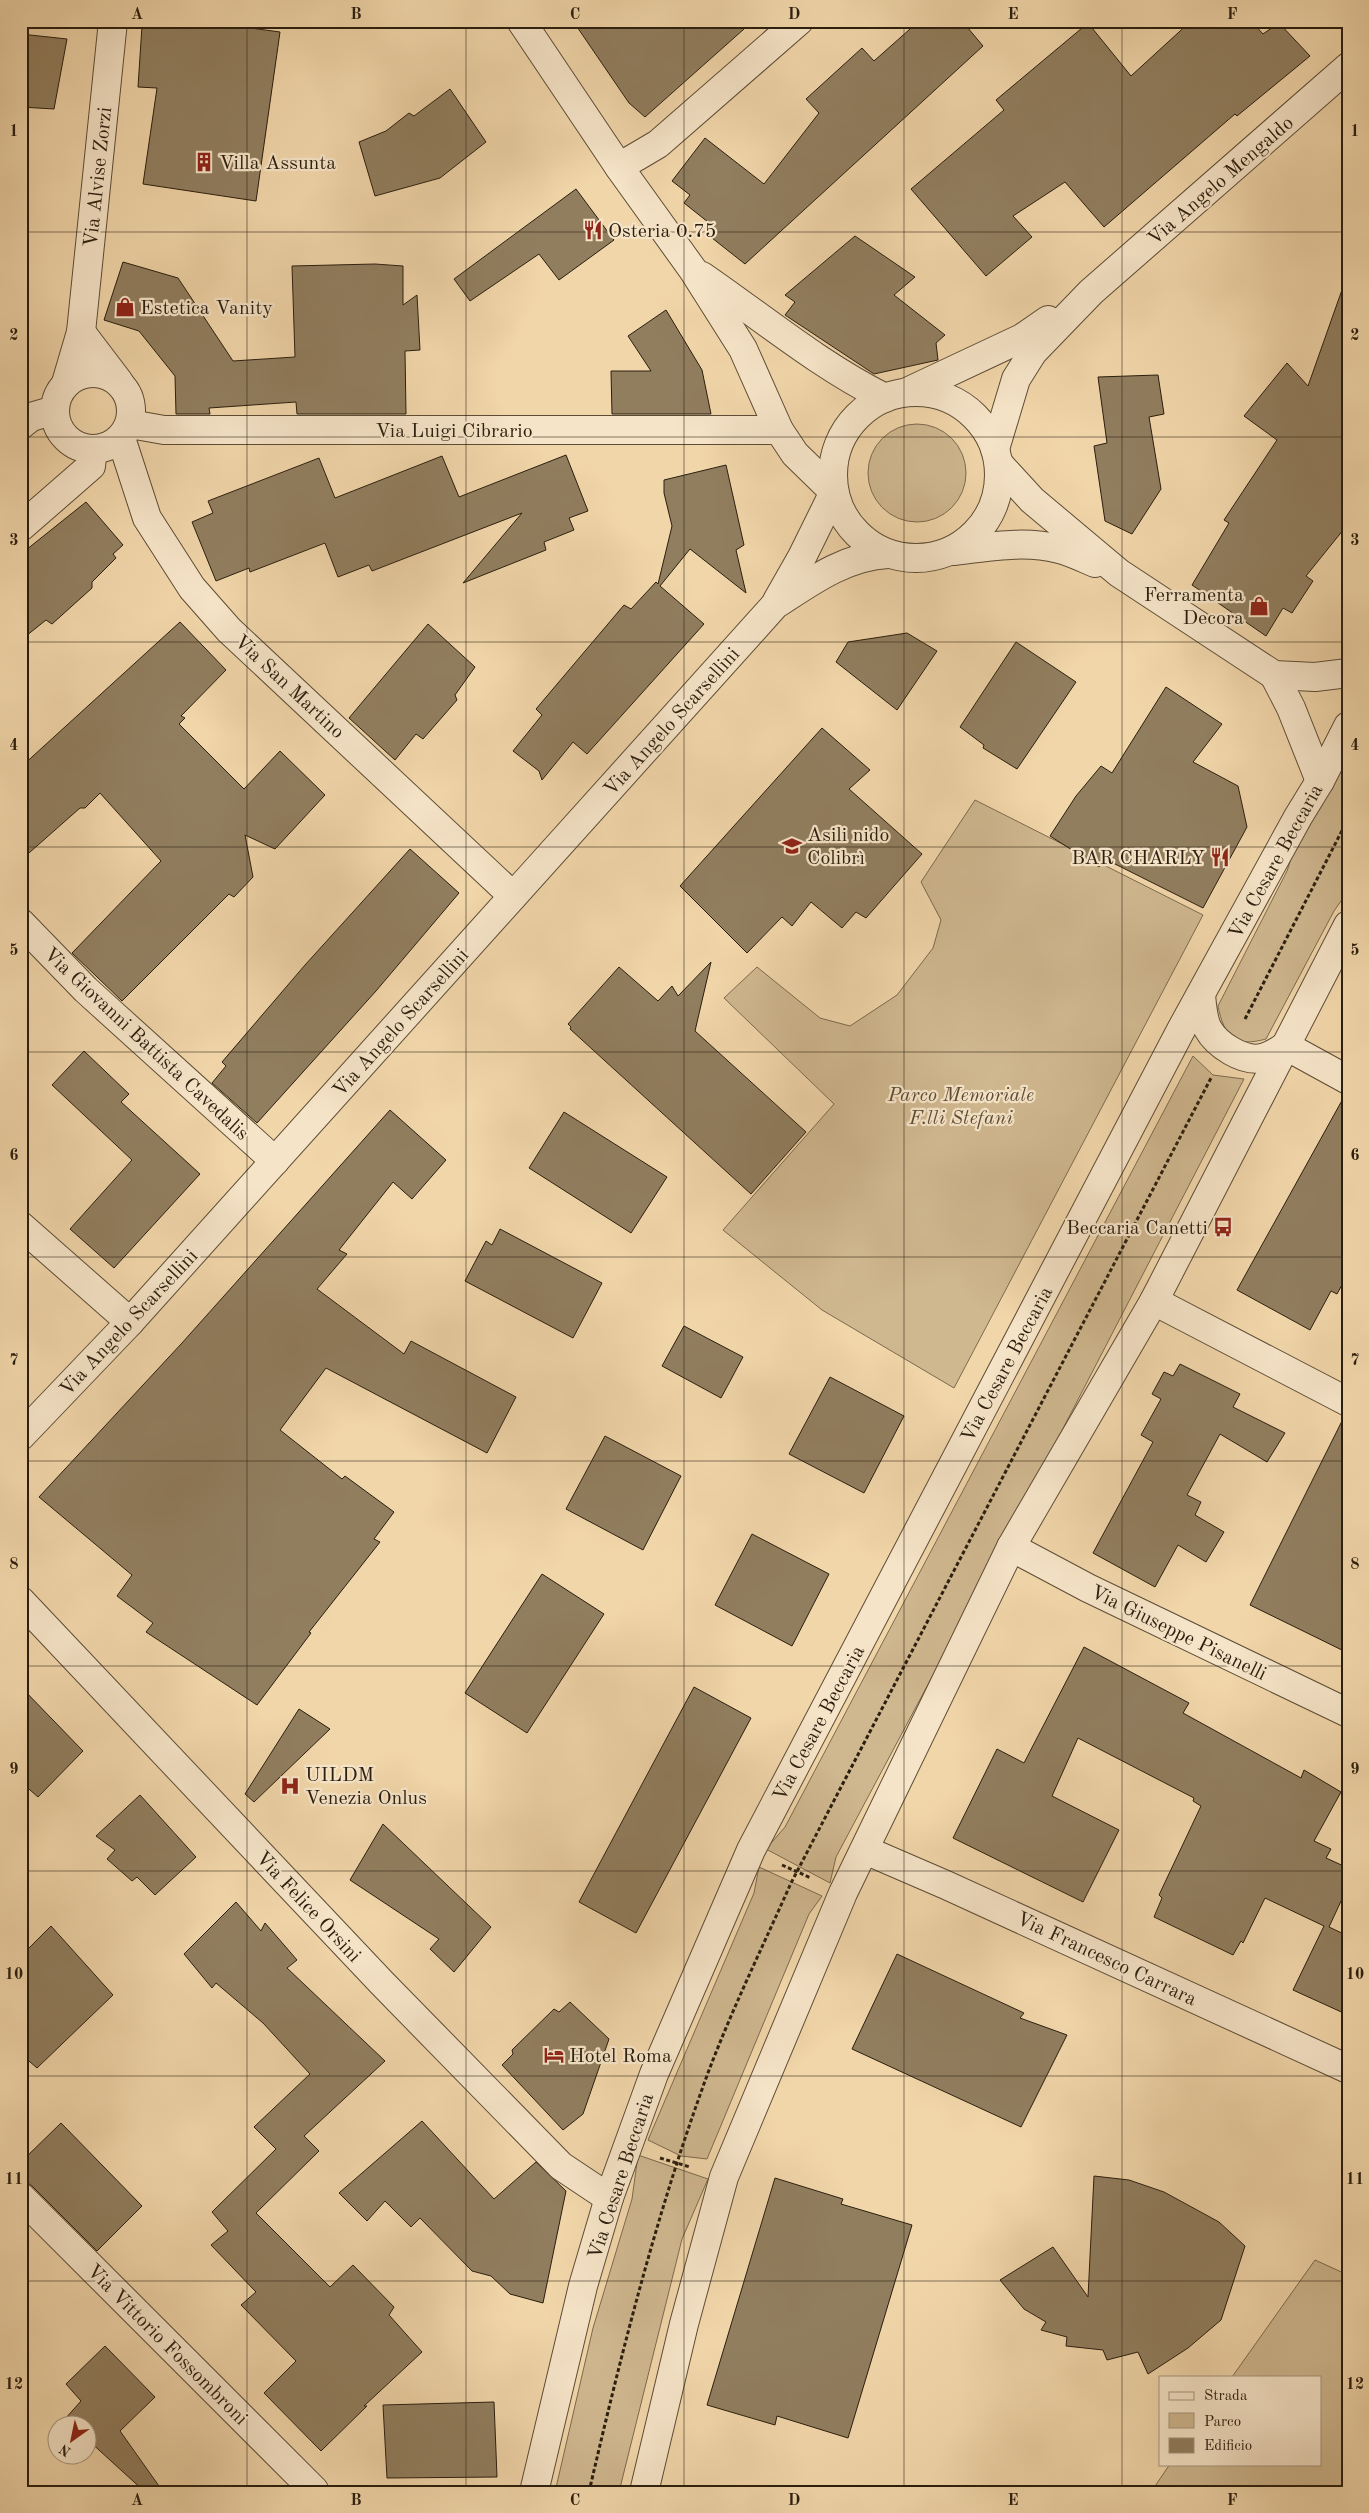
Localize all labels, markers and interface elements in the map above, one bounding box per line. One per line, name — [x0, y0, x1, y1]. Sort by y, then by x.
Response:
text: A — [131, 7, 143, 23]
text: B — [350, 7, 362, 23]
text: C — [570, 7, 580, 23]
text: D — [788, 7, 800, 23]
text: E — [1007, 7, 1019, 23]
text: F — [1227, 7, 1238, 23]
street label: Via Alvise Zorzi — [82, 106, 116, 248]
street label: Via Angelo Mengaldo — [1145, 113, 1298, 250]
text: 1 — [9, 124, 19, 140]
text: 1 — [1350, 124, 1360, 140]
building icon: Villa Assunta — [193, 151, 215, 173]
place label: Villa Assunta — [219, 154, 336, 174]
restaurant icon: Osteria 0.75 — [582, 219, 604, 241]
place label: Osteria 0.75 — [608, 222, 716, 242]
shop icon: Estetica Vanity — [114, 296, 136, 318]
place label: Estetica Vanity — [140, 299, 273, 319]
text: 2 — [9, 328, 19, 344]
text: 2 — [1350, 328, 1360, 344]
street label: Via Luigi Cibrario — [375, 422, 533, 442]
text: 3 — [9, 533, 19, 549]
text: 3 — [1350, 533, 1360, 549]
place label: Ferramenta Decora — [1144, 586, 1244, 629]
shop icon: Ferramenta Decora — [1248, 595, 1270, 617]
street label: Via San Martino — [230, 632, 347, 743]
street label: Via Angelo Scarsellini — [601, 644, 744, 800]
text: 4 — [9, 738, 19, 754]
text: 4 — [1350, 738, 1360, 754]
street label: Via Cesare Beccaria — [1226, 781, 1328, 943]
place label: Asili nido Colibrì — [807, 826, 889, 869]
school or university icon: Asili nido Colibrì — [781, 835, 803, 857]
restaurant icon: BAR CHARLY — [1209, 846, 1231, 868]
place label: BAR CHARLY — [1071, 849, 1205, 869]
text: 5 — [9, 943, 19, 959]
text: 5 — [1350, 943, 1360, 959]
street label: Via Giovanni Battista Cavedalis — [39, 944, 252, 1145]
street label: Via Angelo Scarsellini — [330, 945, 473, 1101]
park label: Parco Memoriale F.lli Stefani — [887, 1086, 1034, 1129]
text: 6 — [9, 1148, 19, 1164]
text: 6 — [1350, 1148, 1360, 1164]
bus stop icon: Beccaria Canetti — [1212, 1216, 1234, 1238]
place label: Beccaria Canetti — [1066, 1219, 1208, 1239]
street label: Via Angelo Scarsellini — [57, 1246, 202, 1400]
street label: Via Cesare Beccaria — [958, 1284, 1057, 1446]
text: 7 — [9, 1353, 19, 1369]
text: 7 — [1350, 1353, 1360, 1369]
text: 8 — [9, 1557, 19, 1573]
text: 8 — [1350, 1557, 1360, 1573]
street label: Via Giuseppe Pisanelli — [1087, 1582, 1269, 1685]
street label: Via Cesare Beccaria — [770, 1643, 869, 1805]
text: 9 — [9, 1762, 19, 1778]
text: 9 — [1350, 1762, 1360, 1778]
place label: UILDM Venezia Onlus — [305, 1766, 427, 1809]
hospital icon: UILDM Venezia Onlus — [279, 1775, 301, 1797]
street label: Via Felice Orsini — [251, 1848, 364, 1967]
street label: Via Francesco Carrara — [1013, 1909, 1199, 2010]
text: 10 — [5, 1967, 23, 1983]
text: 10 — [1346, 1967, 1364, 1983]
hotel icon: Hotel Roma — [543, 2044, 565, 2066]
place label: Hotel Roma — [569, 2047, 672, 2067]
street label: Via Cesare Beccaria — [586, 2091, 658, 2262]
text: 11 — [5, 2172, 23, 2188]
text: 11 — [1346, 2172, 1364, 2188]
street label: Via Vittorio Fossombroni — [82, 2261, 251, 2430]
legend — [1159, 2376, 1322, 2466]
text: 12 — [5, 2377, 23, 2393]
text: 12 — [1346, 2377, 1364, 2393]
text: Strada — [1204, 2389, 1248, 2404]
text: Parco — [1204, 2415, 1241, 2430]
north arrow — [48, 2416, 98, 2466]
text: Edificio — [1204, 2439, 1252, 2454]
text: N — [57, 2441, 74, 2459]
text: A — [131, 2493, 143, 2509]
text: B — [350, 2493, 362, 2509]
text: C — [570, 2493, 580, 2509]
text: D — [788, 2493, 800, 2509]
text: E — [1007, 2493, 1019, 2509]
text: F — [1227, 2493, 1238, 2509]

